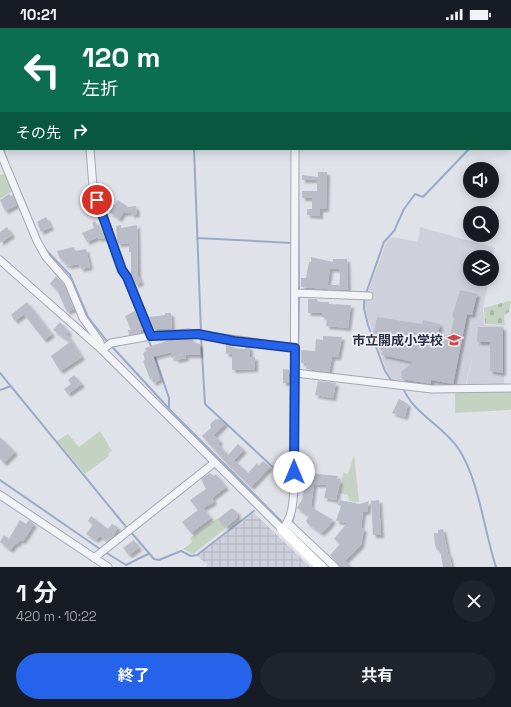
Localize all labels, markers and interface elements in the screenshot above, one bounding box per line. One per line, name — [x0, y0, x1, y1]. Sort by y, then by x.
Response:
text: 10:21 — [20, 5, 57, 24]
text: 120 m — [82, 39, 160, 75]
icon: left — [16, 44, 68, 96]
text: 左折 — [82, 77, 118, 100]
icon: right — [69, 120, 91, 142]
text: その先 — [16, 123, 61, 142]
map controls — [463, 162, 499, 286]
button: sound — [463, 162, 499, 198]
pin — [80, 183, 114, 217]
icon: arrive — [86, 189, 108, 211]
button: search — [463, 206, 499, 242]
button: layers — [463, 250, 499, 286]
place label: 市立開成小学校 — [352, 332, 443, 349]
school or university icon: 市立開成小学校 — [446, 332, 462, 348]
position arrow — [273, 451, 315, 493]
text: 1 分 — [16, 577, 57, 608]
button: close — [453, 580, 495, 622]
text: 420 m · 10:22 — [16, 608, 97, 625]
button: 終了 — [16, 653, 252, 699]
button: 共有 — [260, 653, 495, 699]

